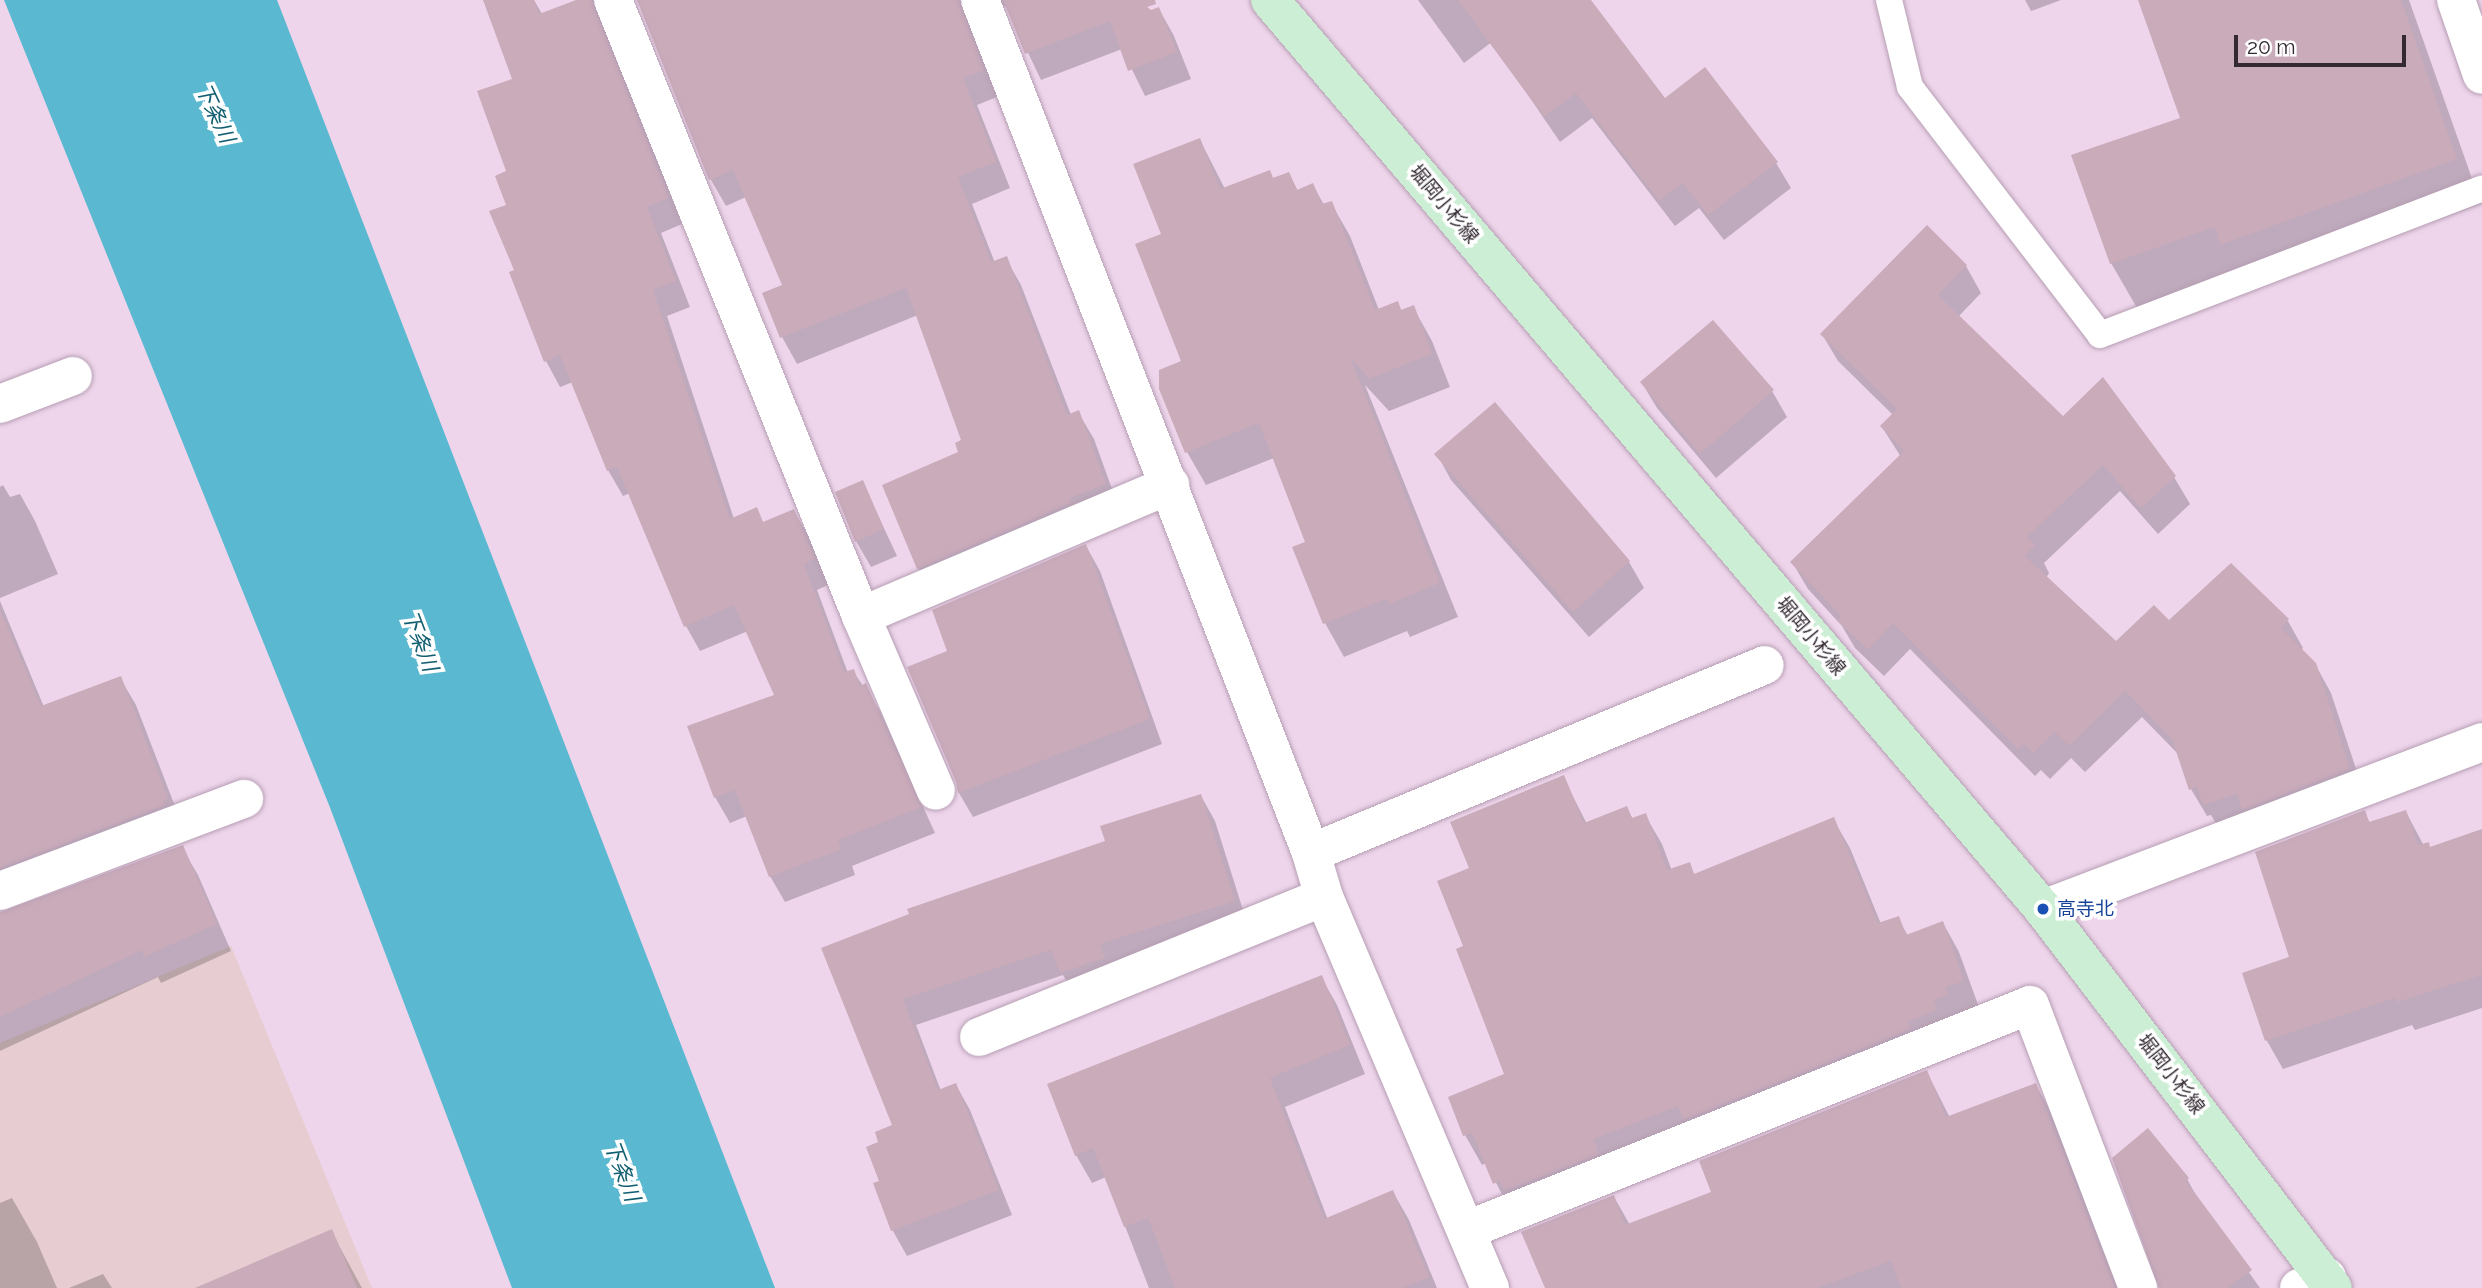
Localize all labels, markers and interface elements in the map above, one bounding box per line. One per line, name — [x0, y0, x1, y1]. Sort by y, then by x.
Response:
scale bar — [2237, 21, 2408, 65]
text: 20 m — [2247, 34, 2295, 59]
water label: 下条川 — [190, 79, 240, 147]
street label: 堀岡小杉線 — [1405, 160, 1483, 248]
street label: 堀岡小杉線 — [1772, 592, 1850, 680]
water label: 下条川 — [397, 607, 443, 675]
place label: 高寺北 — [2057, 898, 2114, 920]
marker: 高寺北 — [2035, 901, 2051, 917]
street label: 堀岡小杉線 — [2133, 1030, 2209, 1118]
water label: 下条川 — [599, 1137, 645, 1205]

